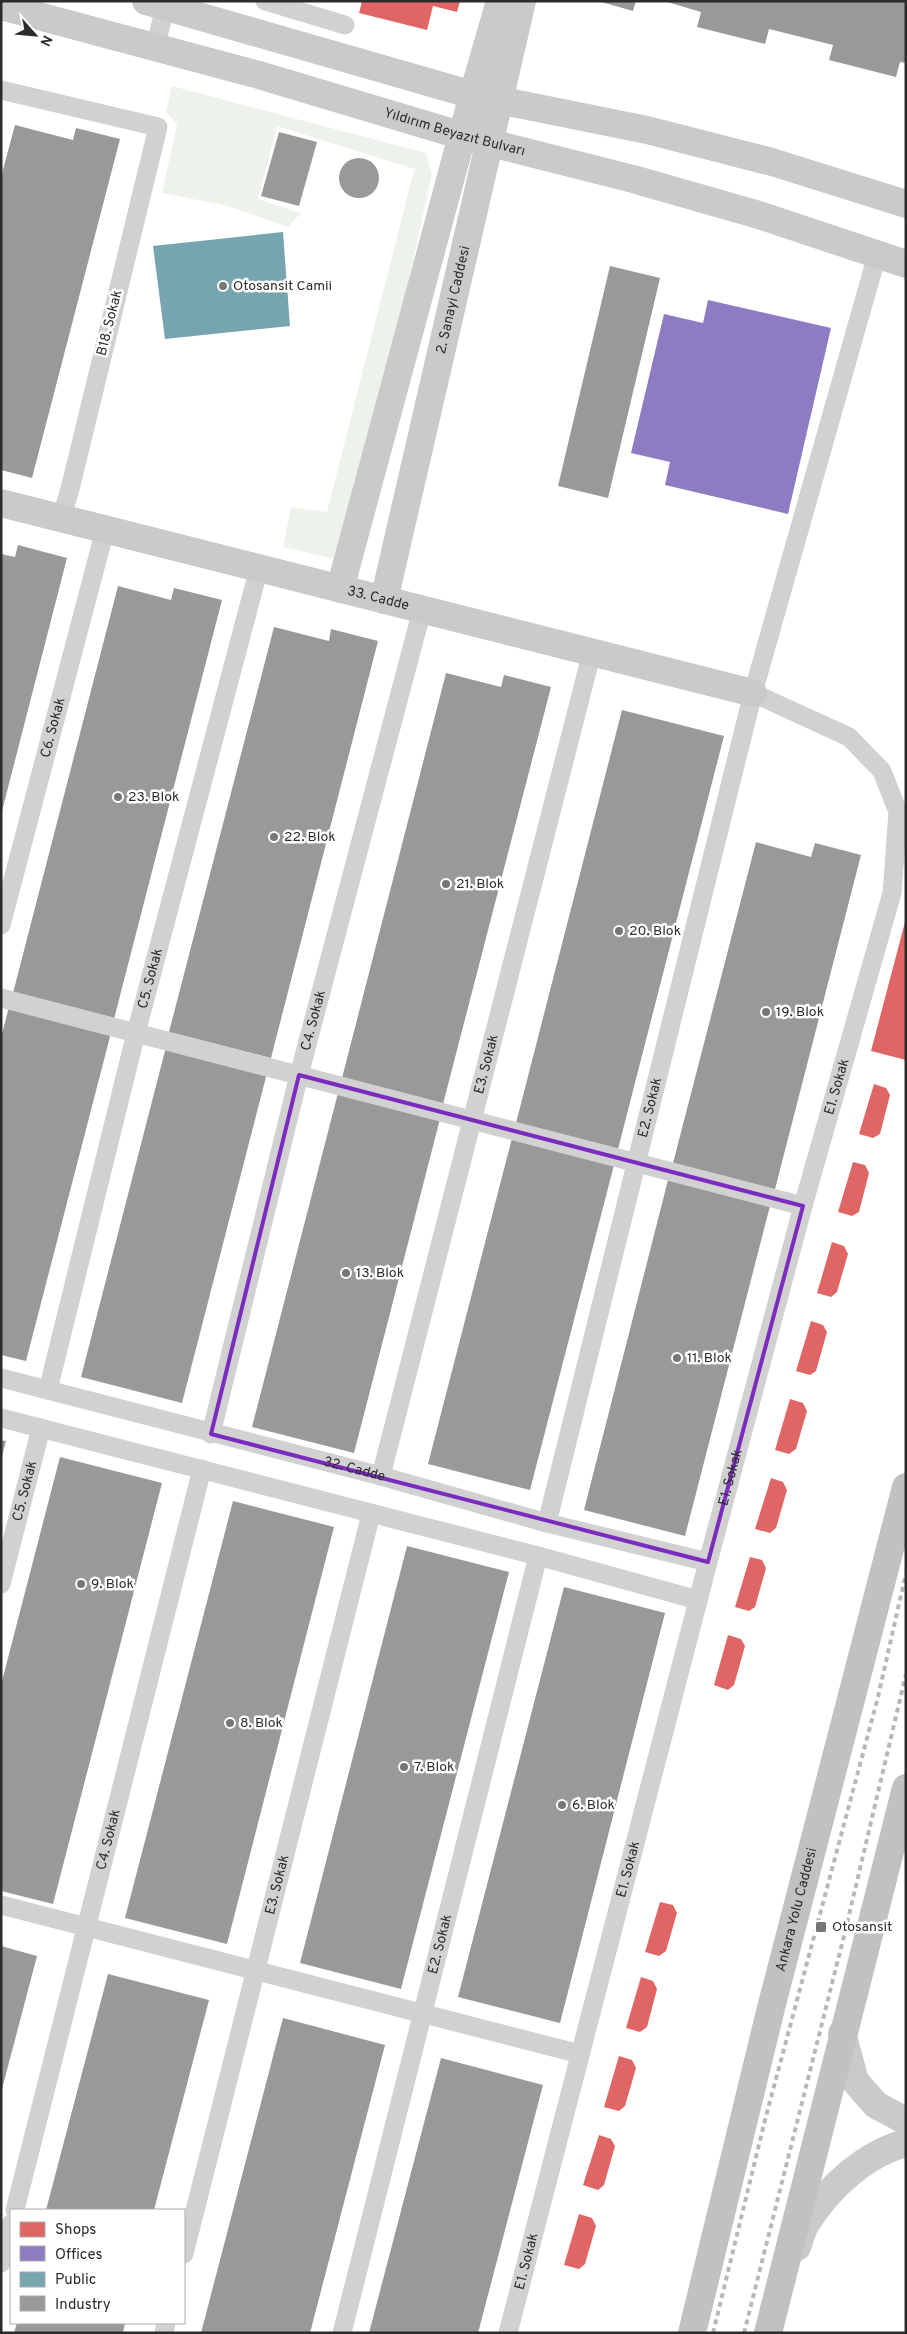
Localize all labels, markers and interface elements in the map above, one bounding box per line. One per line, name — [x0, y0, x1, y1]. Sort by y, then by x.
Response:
north arrow — [10, 10, 60, 60]
text: N — [35, 32, 55, 49]
street label: Yıldırım Beyazıt Bulvarı — [382, 104, 527, 160]
street label: 2. Sanayi Caddesi — [432, 244, 474, 356]
place label: Otosansit Camii — [233, 278, 332, 295]
marker: Otosansit Camii — [217, 280, 229, 292]
street label: B18. Sokak — [94, 288, 126, 358]
street label: 33. Cadde — [345, 582, 411, 614]
street label: C6. Sokak — [37, 696, 69, 760]
place label: 23. Blok — [128, 789, 179, 806]
marker: 23. Blok — [112, 791, 124, 803]
place label: 22. Blok — [284, 829, 336, 846]
marker: 22. Blok — [268, 831, 280, 843]
place label: 21. Blok — [456, 876, 504, 893]
marker: 21. Blok — [440, 878, 452, 890]
place label: 20. Blok — [629, 923, 681, 940]
marker: 20. Blok — [613, 925, 625, 937]
street label: C5. Sokak — [134, 946, 167, 1011]
street label: C4. Sokak — [297, 988, 330, 1053]
place label: 19. Blok — [776, 1004, 824, 1021]
marker: 19. Blok — [760, 1006, 772, 1018]
street label: E3. Sokak — [471, 1033, 502, 1096]
street label: E1. Sokak — [821, 1057, 853, 1117]
street label: E2. Sokak — [634, 1076, 666, 1139]
place label: 13. Blok — [356, 1265, 404, 1282]
marker: 13. Blok — [340, 1267, 352, 1279]
place label: 11. Blok — [687, 1350, 732, 1367]
marker: 11. Blok — [671, 1352, 683, 1364]
street label: E1. Sokak — [715, 1447, 746, 1508]
street label: 32. Cadde — [322, 1453, 387, 1485]
street label: C5. Sokak — [9, 1459, 41, 1523]
place label: 9. Blok — [91, 1576, 134, 1593]
marker: 9. Blok — [75, 1578, 87, 1590]
place label: 8. Blok — [240, 1715, 283, 1732]
marker: 8. Blok — [224, 1717, 236, 1729]
place label: 7. Blok — [414, 1759, 454, 1776]
marker: 7. Blok — [398, 1761, 410, 1773]
place label: 6. Blok — [572, 1797, 615, 1814]
marker: 6. Blok — [556, 1799, 568, 1811]
street label: C4. Sokak — [93, 1807, 124, 1872]
street label: E1. Sokak — [613, 1839, 644, 1899]
street label: Ankara Yolu Caddesi — [772, 1846, 821, 1974]
street label: E3. Sokak — [262, 1853, 293, 1916]
street label: E2. Sokak — [424, 1912, 456, 1976]
place label: Otosansit — [832, 1919, 892, 1936]
marker: Otosansit — [814, 1920, 828, 1934]
legend — [10, 2209, 185, 2324]
text: Shops — [55, 2221, 96, 2240]
street label: E1. Sokak — [511, 2231, 542, 2292]
text: Offices — [55, 2246, 102, 2265]
text: Public — [55, 2271, 96, 2290]
text: Industry — [55, 2296, 111, 2315]

